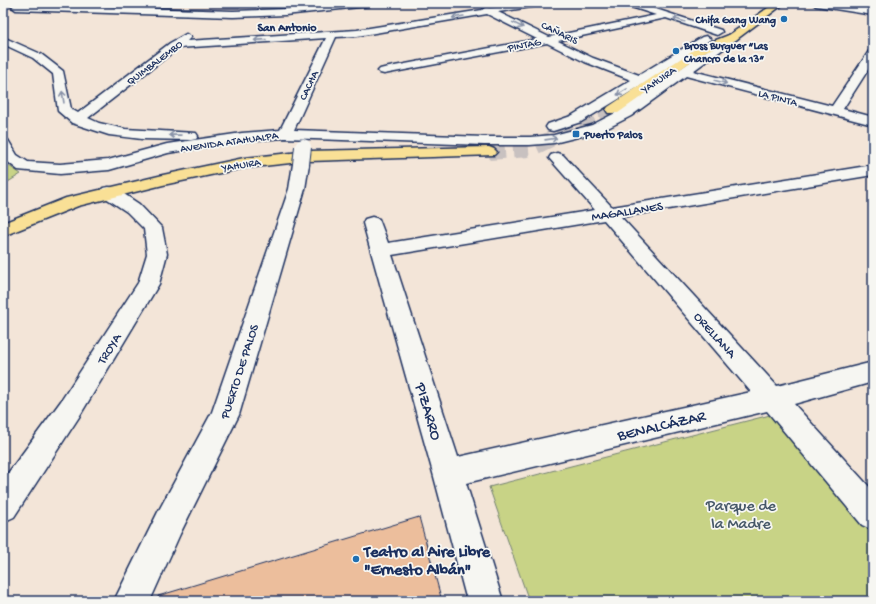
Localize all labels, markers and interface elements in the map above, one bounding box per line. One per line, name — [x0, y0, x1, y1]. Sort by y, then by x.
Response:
one-way arrow — [452, 13, 465, 21]
place label: Chifa Gang Wang — [695, 14, 777, 28]
marker: Chifa Gang Wang — [779, 14, 789, 24]
one-way arrow — [673, 16, 686, 23]
street label: CAÑARIS — [539, 20, 580, 48]
district label: San Antonio — [257, 22, 317, 36]
one-way arrow — [512, 22, 524, 30]
one-way arrow — [254, 37, 267, 44]
street label: PINTAG — [506, 37, 543, 55]
street label: QUIMBALEMBO — [125, 38, 186, 89]
place label: Bross Burguer “Las Chancro de la 13” — [683, 41, 769, 66]
marker: Bross Burguer “Las Chancro de la 13” — [671, 46, 681, 56]
street label: YAHUIRA — [639, 64, 679, 97]
street label: CACHA — [298, 69, 322, 103]
one-way arrow — [715, 79, 728, 86]
one-way arrow — [616, 88, 628, 96]
street label: LA PINTA — [757, 88, 799, 110]
one-way arrow — [59, 90, 67, 103]
marker: Puerto Palos — [571, 129, 581, 139]
place label: Puerto Palos — [583, 129, 643, 142]
street label: AVENIDA ATAHUALPA — [180, 130, 279, 156]
one-way arrow — [169, 132, 182, 139]
one-way arrow — [544, 135, 557, 143]
street label: YAHUIRA — [220, 157, 262, 175]
street label: MAGALLANES — [590, 199, 665, 226]
street label: ORELLANA — [690, 310, 739, 363]
street label: PUERTO DE PALOS — [218, 322, 263, 422]
street label: TROYA — [94, 330, 126, 368]
street label: PIZARRO — [409, 380, 444, 443]
street label: BENALCÁZAR — [615, 407, 708, 447]
park label: Parque de la Madre — [705, 498, 777, 535]
place label: Teatro al Aire Libre "Ernesto Albán" — [362, 544, 491, 581]
marker: Teatro al Aire Libre "Ernesto Albán" — [351, 554, 361, 564]

